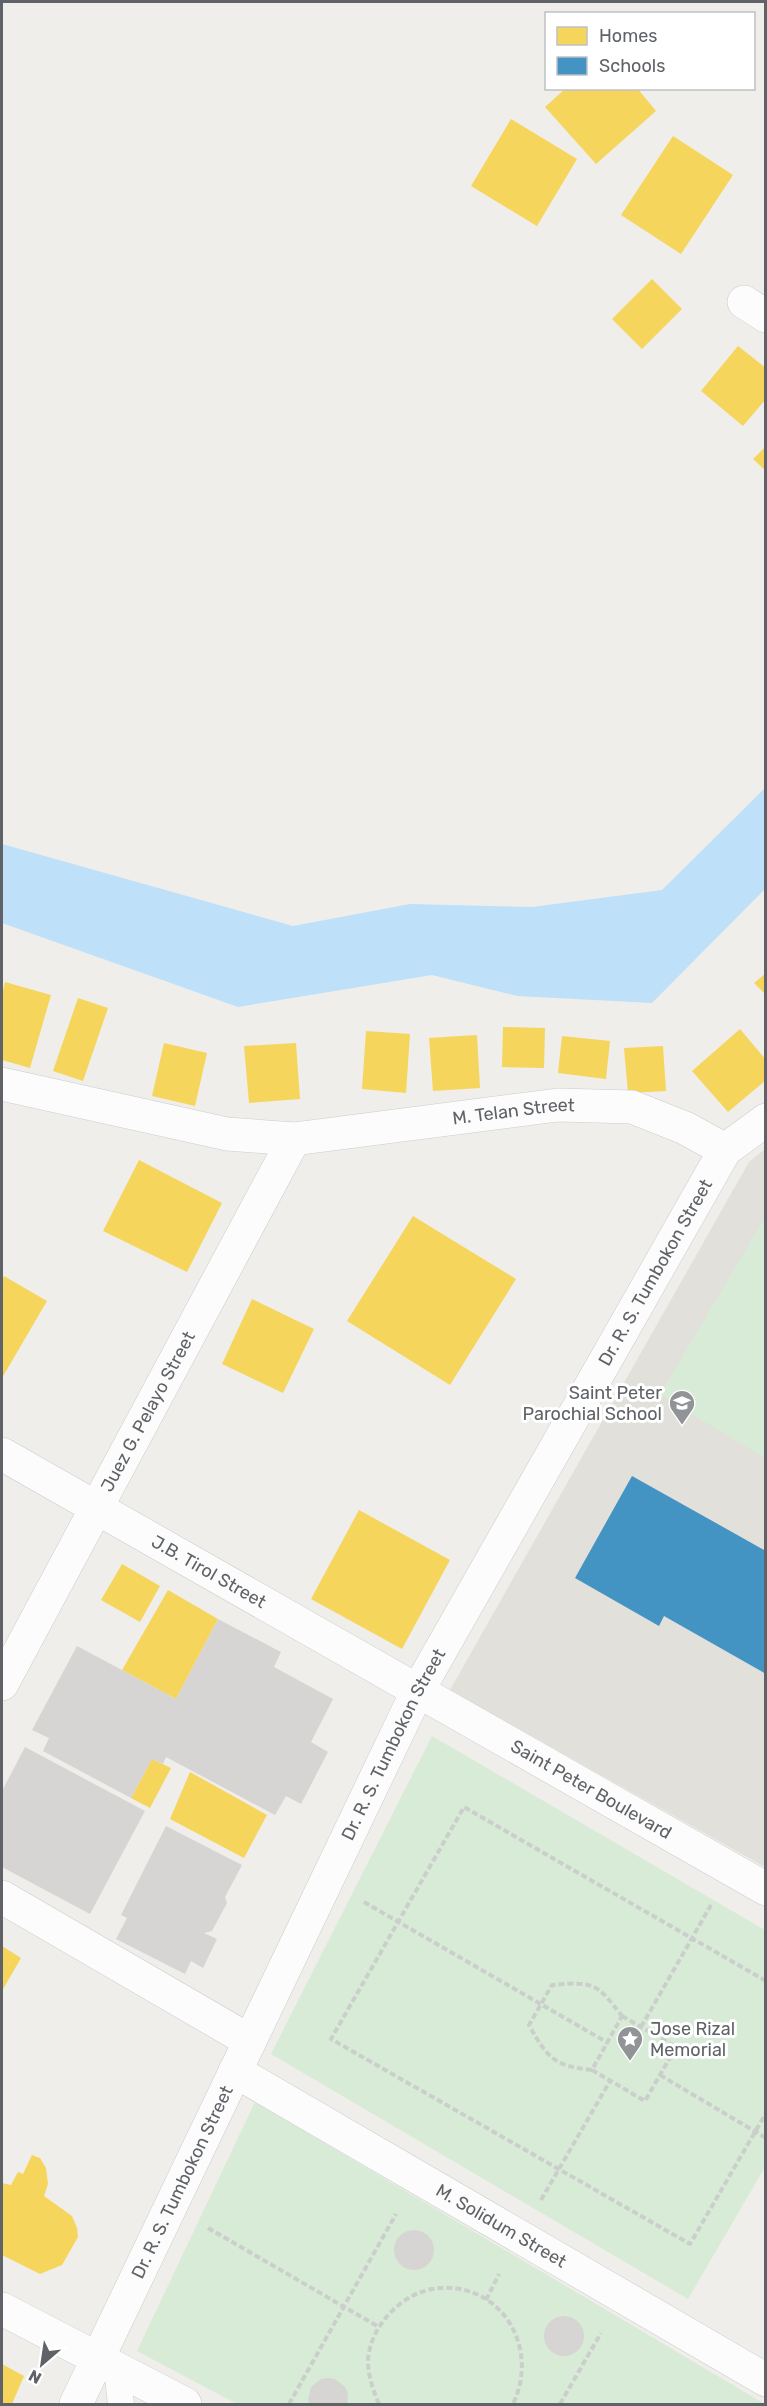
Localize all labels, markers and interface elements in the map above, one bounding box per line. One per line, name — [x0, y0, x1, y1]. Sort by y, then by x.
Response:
legend — [545, 12, 755, 90]
text: Homes — [599, 25, 657, 47]
text: Schools — [599, 55, 665, 77]
street label: M. Telan Street — [451, 1094, 575, 1130]
street label: Dr. R. S. Tumbokon Street — [594, 1175, 717, 1370]
street label: Juez G. Pelayo Street — [96, 1328, 200, 1496]
place label: Saint Peter Parochial School — [523, 1382, 662, 1425]
school or university icon: Saint Peter Parochial School — [667, 1388, 697, 1426]
street label: J.B. Tirol Street — [148, 1530, 270, 1613]
street label: Dr. R. S. Tumbokon Street — [337, 1645, 450, 1844]
street label: Saint Peter Boulevard — [507, 1735, 676, 1844]
place label: Jose Rizal Memorial — [650, 2018, 735, 2061]
place icon: Jose Rizal Memorial — [615, 2024, 645, 2062]
street label: Dr. R. S. Tumbokon Street — [127, 2082, 238, 2282]
street label: M. Solidum Street — [432, 2179, 570, 2273]
north arrow — [12, 2334, 72, 2394]
text: N — [25, 2366, 45, 2388]

